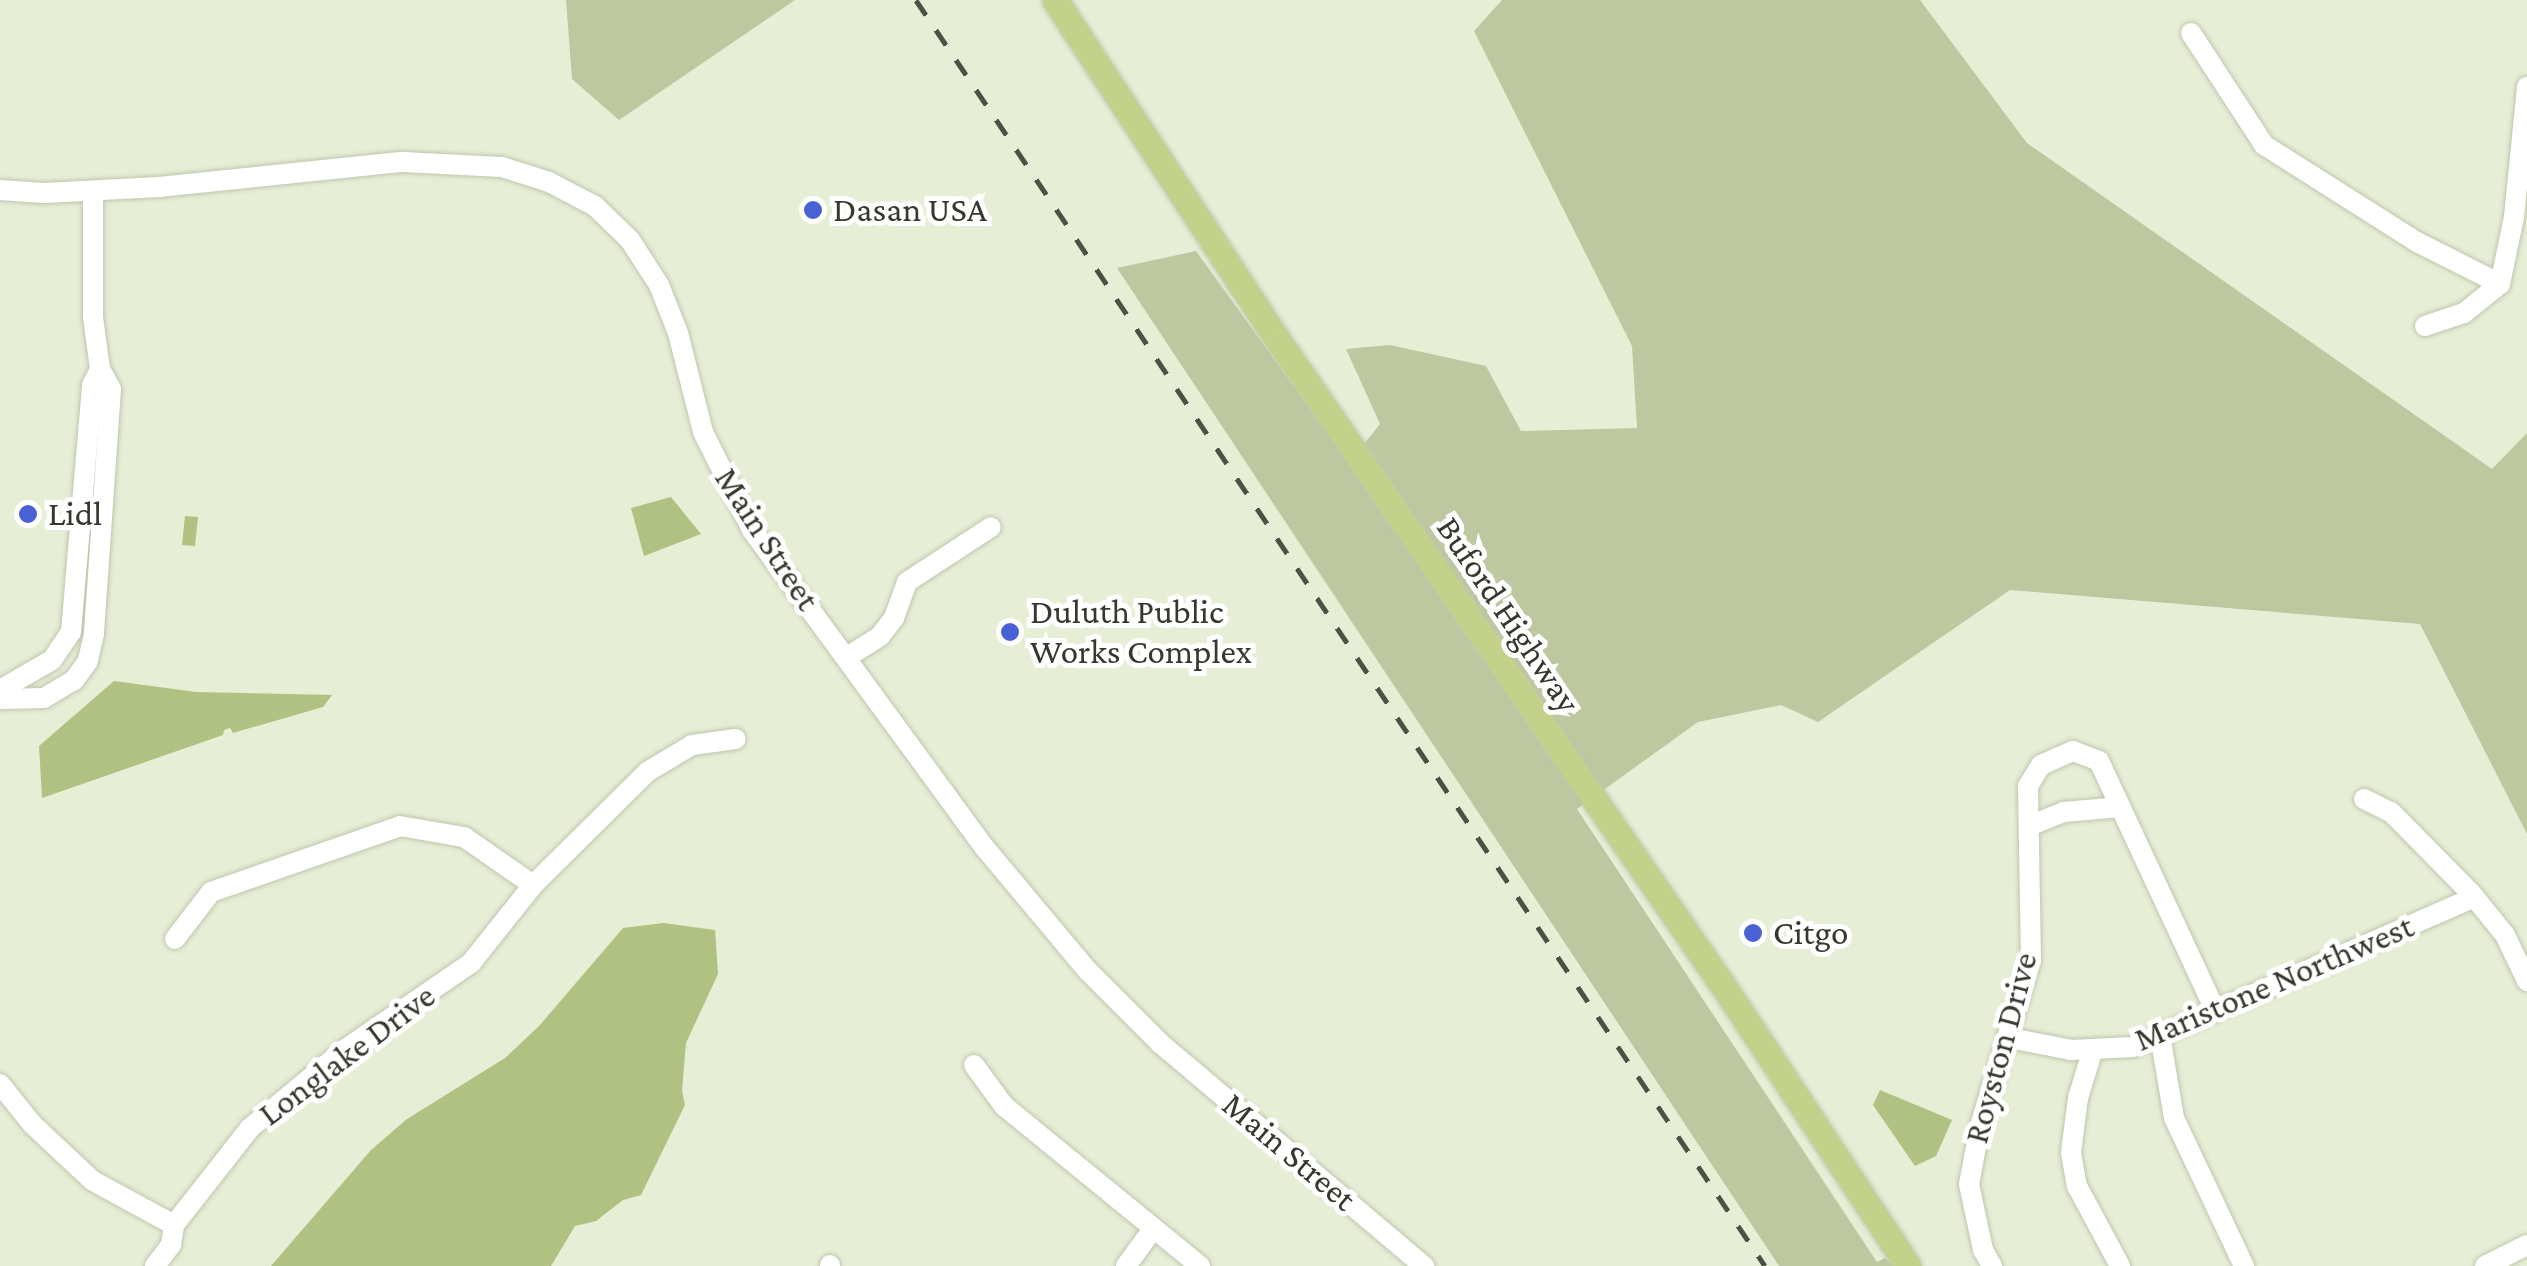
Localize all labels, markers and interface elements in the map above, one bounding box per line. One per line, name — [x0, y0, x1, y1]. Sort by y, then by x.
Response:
place label: Dasan USA — [833, 189, 987, 231]
marker: Dasan USA — [802, 199, 824, 221]
street label: Main Street — [705, 460, 829, 618]
place label: Lidl — [48, 493, 102, 535]
marker: Lidl — [17, 503, 39, 525]
street label: Buford Highway — [1427, 509, 1589, 721]
place label: Duluth Public Works Complex — [1030, 591, 1252, 673]
marker: Duluth Public Works Complex — [999, 621, 1021, 643]
street label: Maristone Northwest — [2128, 905, 2420, 1061]
place label: Citgo — [1773, 912, 1848, 954]
marker: Citgo — [1742, 922, 1764, 944]
street label: Royston Drive — [1955, 948, 2047, 1148]
street label: Longlake Drive — [250, 975, 444, 1135]
street label: Main Street — [1214, 1084, 1364, 1220]

